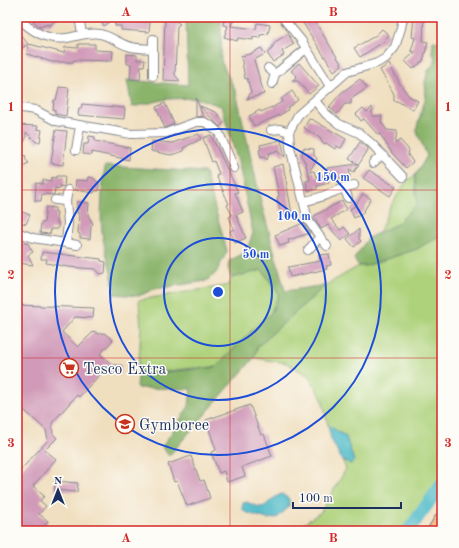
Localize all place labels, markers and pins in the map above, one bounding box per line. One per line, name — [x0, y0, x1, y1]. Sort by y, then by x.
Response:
centre of rings — [211, 285, 225, 299]
supermarket icon: Tesco Extra — [58, 357, 80, 379]
place label: Tesco Extra — [83, 362, 167, 378]
school or university icon: Gymboree — [114, 413, 136, 435]
place label: Gymboree — [139, 418, 209, 434]

